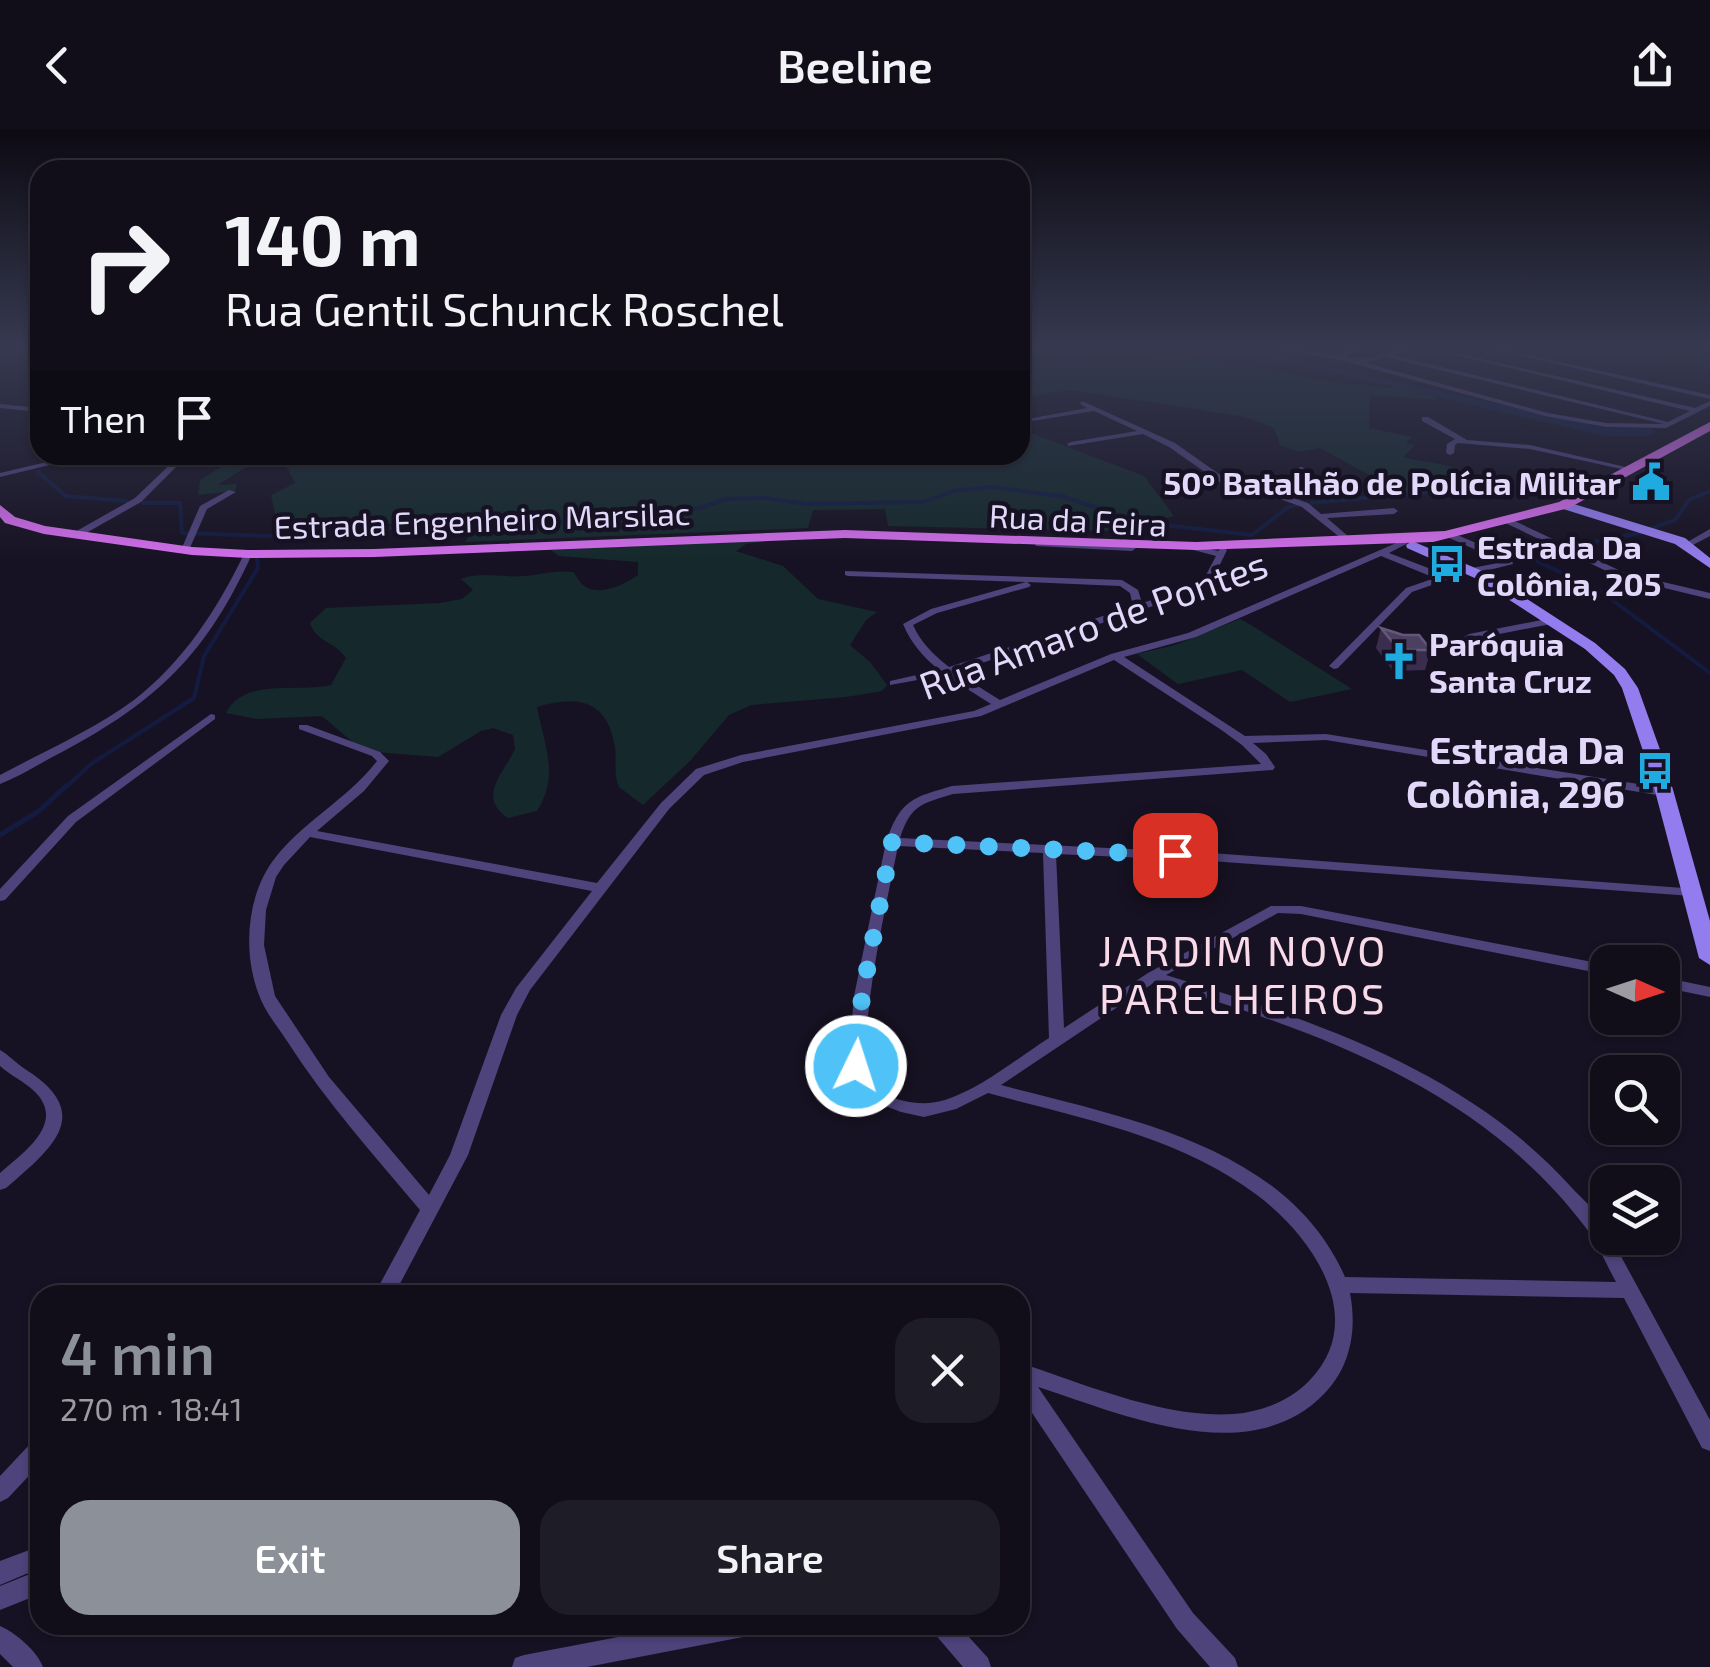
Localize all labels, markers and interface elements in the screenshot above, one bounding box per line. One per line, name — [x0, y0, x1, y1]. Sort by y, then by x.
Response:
icon: back — [30, 38, 85, 93]
text: Beeline — [777, 38, 933, 92]
icon: share — [1625, 38, 1680, 93]
text: 140 m — [225, 196, 421, 280]
icon: right — [60, 200, 190, 330]
text: Rua Gentil Schunck Roschel — [225, 281, 784, 335]
icon: arrive — [167, 390, 222, 445]
text: Then — [60, 395, 147, 441]
public building icon: 50º Batalhão de Polícia Militar — [1630, 461, 1672, 503]
place label: 50º Batalhão de Polícia Militar — [1164, 463, 1621, 501]
street label: Estrada Engenheiro Marsilac — [273, 493, 691, 545]
street label: Rua da Feira — [988, 495, 1168, 543]
place label: Estrada Da Colônia, 205 — [1477, 527, 1661, 602]
street label: Rua Amaro de Pontes — [913, 540, 1273, 708]
bus stop icon: Estrada Da Colônia, 205 — [1426, 543, 1468, 585]
place label: Paróquia Santa Cruz — [1429, 624, 1592, 699]
church icon: Paróquia Santa Cruz — [1378, 640, 1420, 682]
place label: Estrada Da Colônia, 296 — [1406, 726, 1625, 816]
bus stop icon: Estrada Da Colônia, 296 — [1634, 750, 1676, 792]
pin — [1133, 813, 1218, 898]
icon: arrive — [1148, 828, 1203, 883]
district label: JARDIM NOVO PARELHEIROS — [1098, 924, 1388, 1022]
north arrow — [1590, 945, 1680, 1035]
map controls — [1590, 945, 1680, 1255]
position arrow — [804, 1014, 908, 1118]
button: search — [1590, 1055, 1680, 1145]
button: layers — [1590, 1165, 1680, 1255]
text: 4 min — [60, 1315, 215, 1387]
button: close — [895, 1318, 1000, 1423]
text: 270 m · 18:41 — [60, 1389, 243, 1427]
button: Exit — [60, 1500, 520, 1615]
button: Share — [540, 1500, 1000, 1615]

